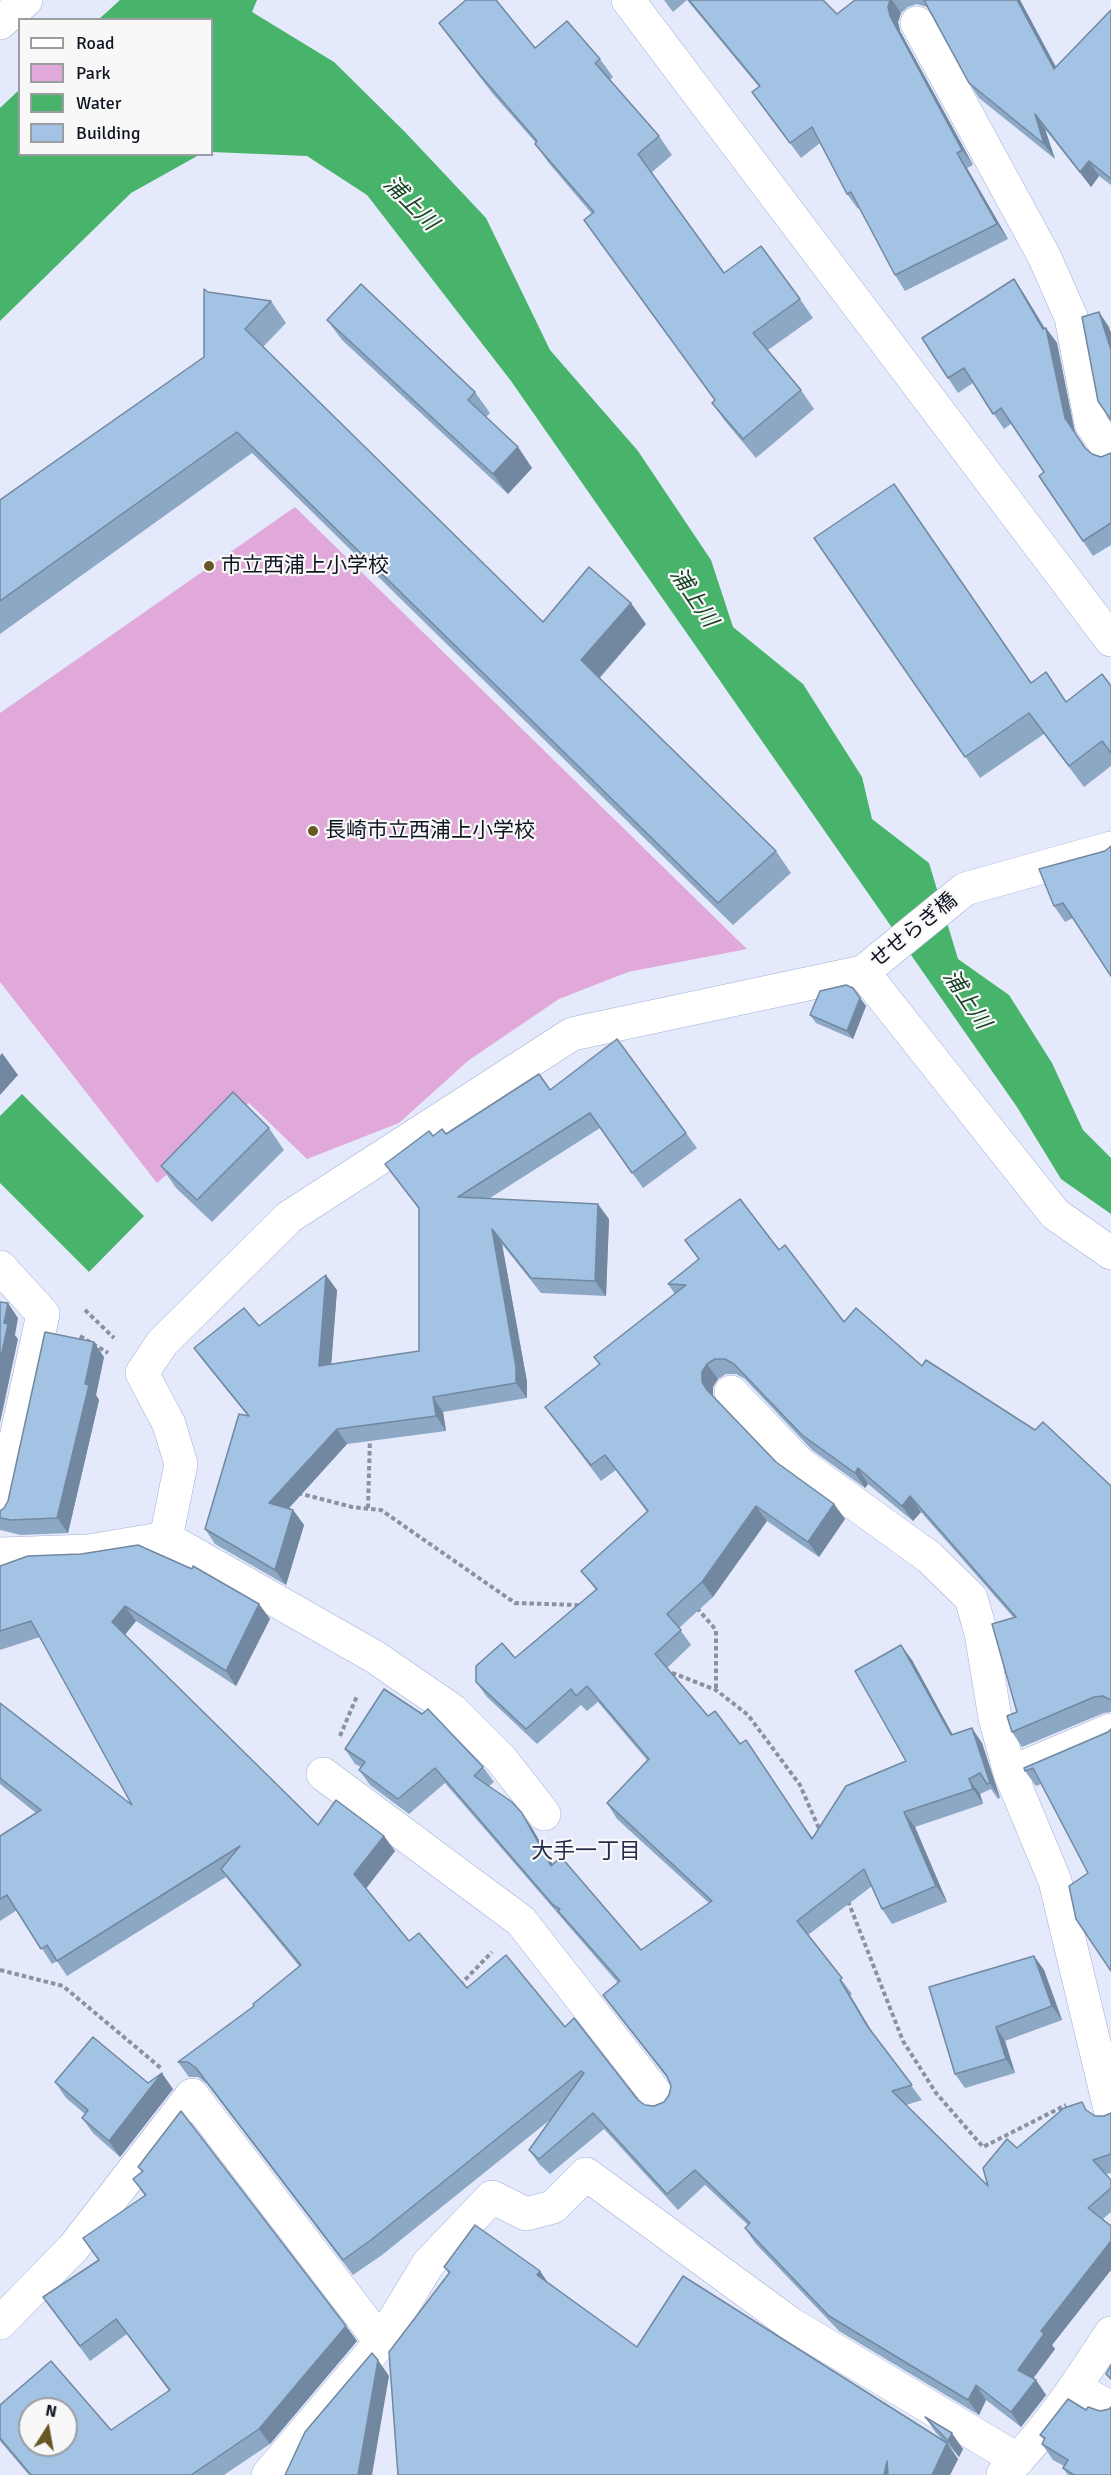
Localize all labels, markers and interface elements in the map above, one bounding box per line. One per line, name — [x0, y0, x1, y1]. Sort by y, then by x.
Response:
legend — [18, 18, 213, 156]
text: Road — [76, 32, 115, 54]
text: Park — [76, 62, 111, 84]
text: Water — [76, 92, 121, 114]
text: Building — [76, 122, 140, 144]
water label: 浦上川 — [377, 171, 443, 237]
place label: 市立西浦上小学校 — [221, 553, 389, 579]
marker: 市立西浦上小学校 — [202, 559, 216, 573]
water label: 浦上川 — [664, 563, 722, 633]
place label: 長崎市立西浦上小学校 — [325, 818, 535, 844]
marker: 長崎市立西浦上小学校 — [306, 824, 320, 838]
street label: せせらぎ橋 — [865, 888, 963, 974]
water label: 浦上川 — [937, 965, 995, 1035]
district label: 大手一丁目 — [531, 1839, 641, 1865]
north arrow — [18, 2397, 78, 2457]
text: N — [44, 2400, 58, 2422]

